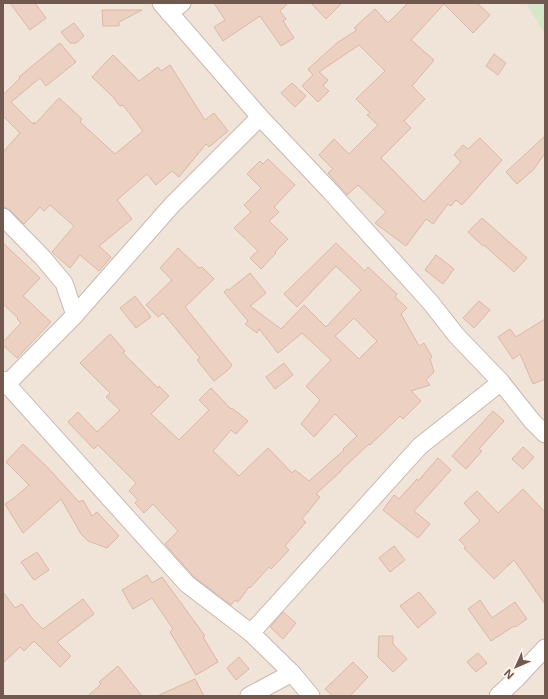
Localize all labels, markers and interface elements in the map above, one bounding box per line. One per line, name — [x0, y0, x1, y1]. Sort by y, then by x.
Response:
north arrow — [496, 647, 536, 687]
text: N — [501, 666, 517, 682]

